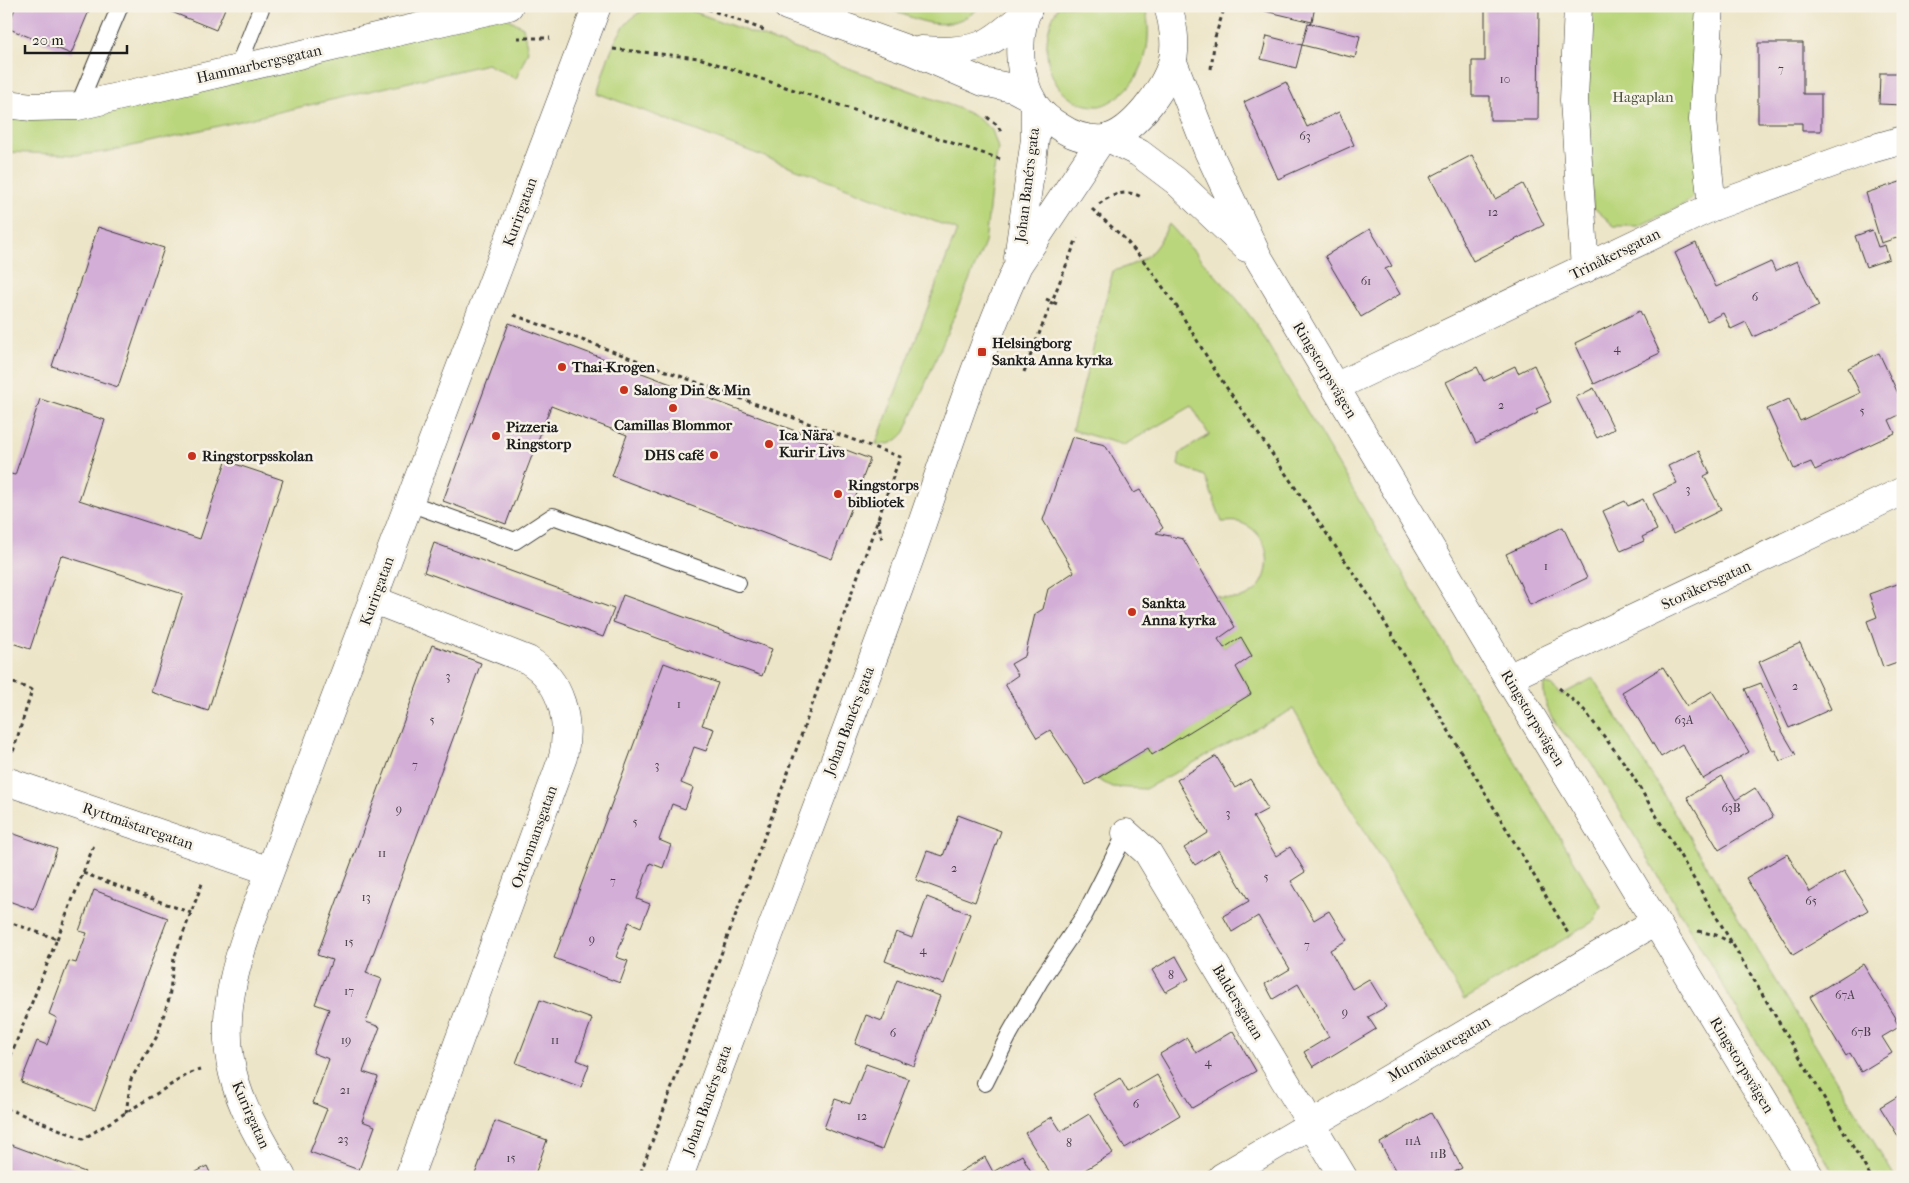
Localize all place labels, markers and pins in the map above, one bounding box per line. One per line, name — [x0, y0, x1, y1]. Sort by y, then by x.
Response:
place label: Helsingborg Sankta Anna kyrka — [992, 334, 1114, 369]
marker: Helsingborg Sankta Anna kyrka — [976, 346, 988, 358]
place label: Thai-Krogen — [571, 358, 655, 376]
marker: Thai-Krogen — [556, 361, 568, 373]
place label: Salong Din & Min — [634, 381, 751, 399]
marker: Salong Din & Min — [618, 384, 630, 396]
marker: Camillas Blommor — [667, 402, 679, 414]
place label: Camillas Blommor — [614, 416, 733, 434]
place label: Pizzeria Ringstorp — [506, 418, 571, 453]
place label: Ica Nära Kurir Livs — [779, 426, 845, 461]
marker: Pizzeria Ringstorp — [490, 430, 502, 442]
marker: Ica Nära Kurir Livs — [763, 438, 775, 450]
place label: DHS café — [644, 446, 705, 464]
place label: Ringstorpsskolan — [202, 447, 313, 465]
marker: DHS café — [708, 449, 720, 461]
marker: Ringstorpsskolan — [186, 450, 198, 462]
place label: Ringstorps bibliotek — [847, 476, 919, 511]
marker: Ringstorps bibliotek — [832, 488, 844, 500]
place label: Sankta Anna kyrka — [1141, 594, 1217, 629]
marker: Sankta Anna kyrka — [1126, 606, 1138, 618]

